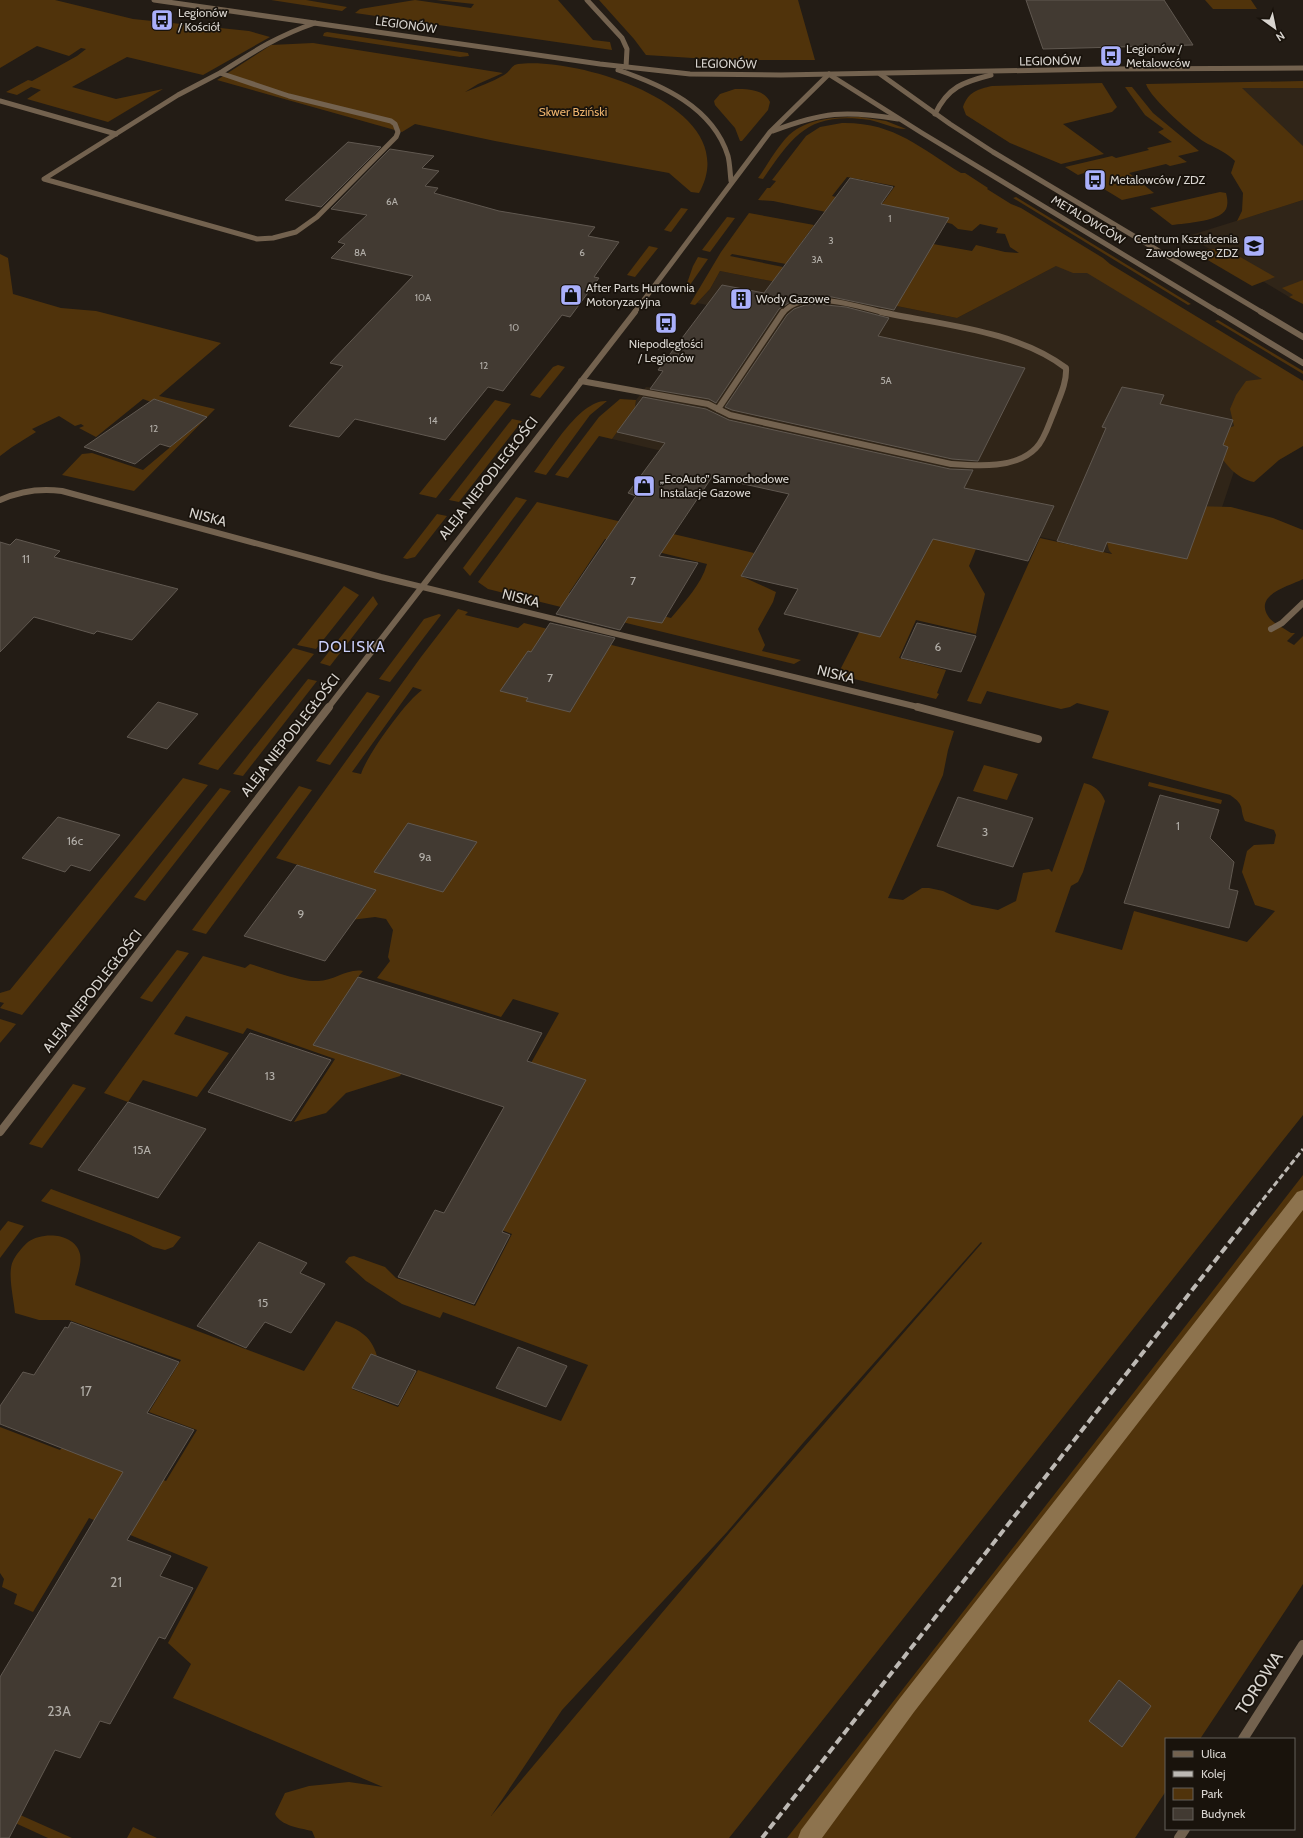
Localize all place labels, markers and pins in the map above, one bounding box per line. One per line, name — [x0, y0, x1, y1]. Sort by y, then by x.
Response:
place label: Legionów / Kościół — [177, 5, 228, 34]
bus stop icon: Legionów / Kościół — [149, 7, 175, 33]
place label: Legionów / Metalowców — [1126, 41, 1190, 70]
bus stop icon: Legionów / Metalowców — [1098, 43, 1124, 69]
bus stop icon: Metalowców / ZDZ — [1082, 167, 1108, 193]
place label: Metalowców / ZDZ — [1110, 172, 1205, 187]
place label: Centrum Kształcenia Zawodowego ZDZ — [1134, 231, 1238, 260]
school or university icon: Centrum Kształcenia Zawodowego ZDZ — [1241, 233, 1267, 259]
place label: After Parts Hurtownia Motoryzacyjna — [586, 280, 695, 309]
shop icon: After Parts Hurtownia Motoryzacyjna — [558, 282, 584, 308]
building icon: Wody Gazowe — [728, 286, 754, 312]
place label: Wody Gazowe — [756, 291, 830, 306]
bus stop icon: Niepodległości / Legionów — [653, 310, 679, 336]
place label: Niepodległości / Legionów — [629, 336, 703, 365]
place label: „EcoAuto” Samochodowe Instalacje Gazowe — [660, 471, 789, 500]
shop icon: „EcoAuto” Samochodowe Instalacje Gazowe — [631, 473, 657, 499]

